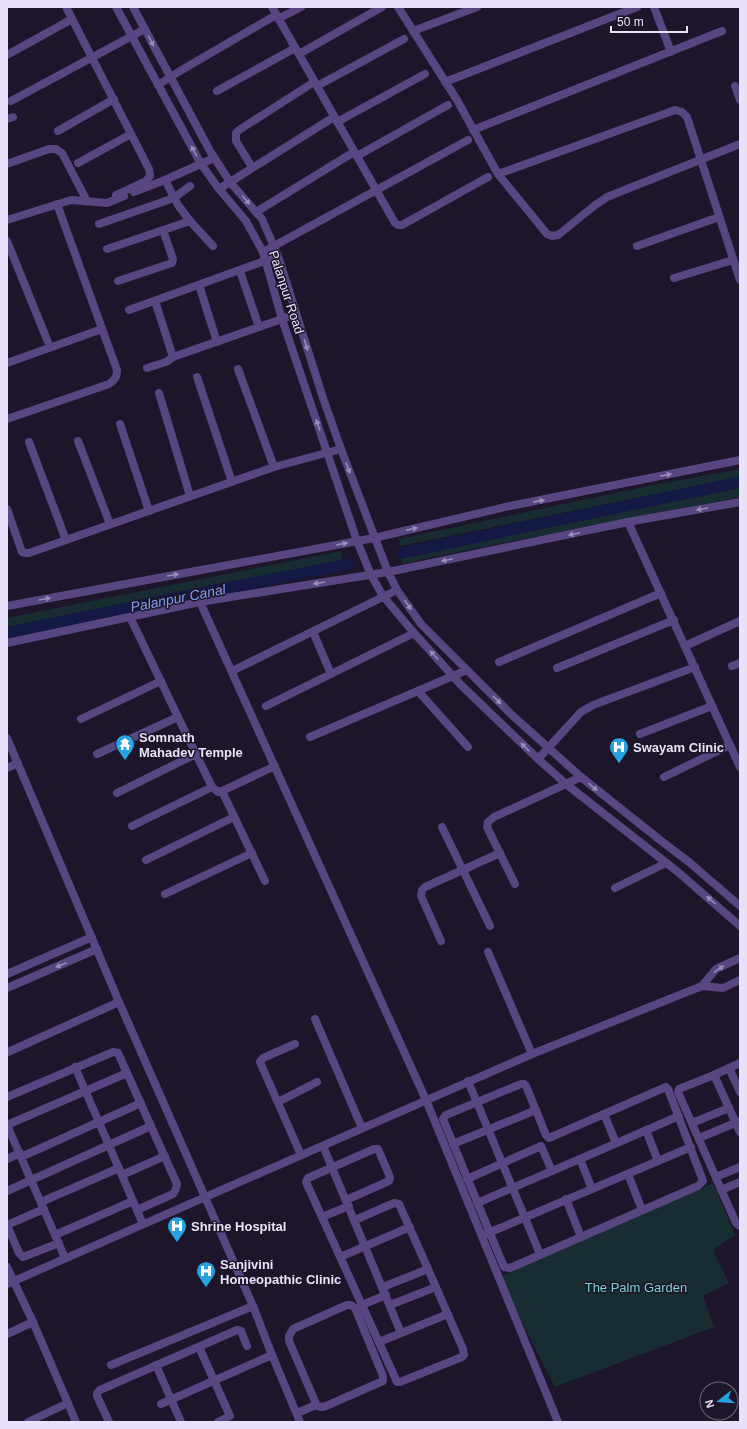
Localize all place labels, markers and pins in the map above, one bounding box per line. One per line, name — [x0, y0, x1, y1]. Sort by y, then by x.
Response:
place label: Somnath Mahadev Temple — [139, 730, 243, 760]
temple icon: Somnath Mahadev Temple — [114, 733, 136, 761]
hospital icon: Swayam Clinic — [608, 736, 630, 764]
place label: Swayam Clinic — [633, 740, 724, 755]
hospital icon: Shrine Hospital — [166, 1215, 188, 1243]
place label: Shrine Hospital — [191, 1219, 286, 1234]
place label: Sanjivini Homeopathic Clinic — [220, 1257, 341, 1287]
hospital icon: Sanjivini Homeopathic Clinic — [195, 1260, 217, 1288]

